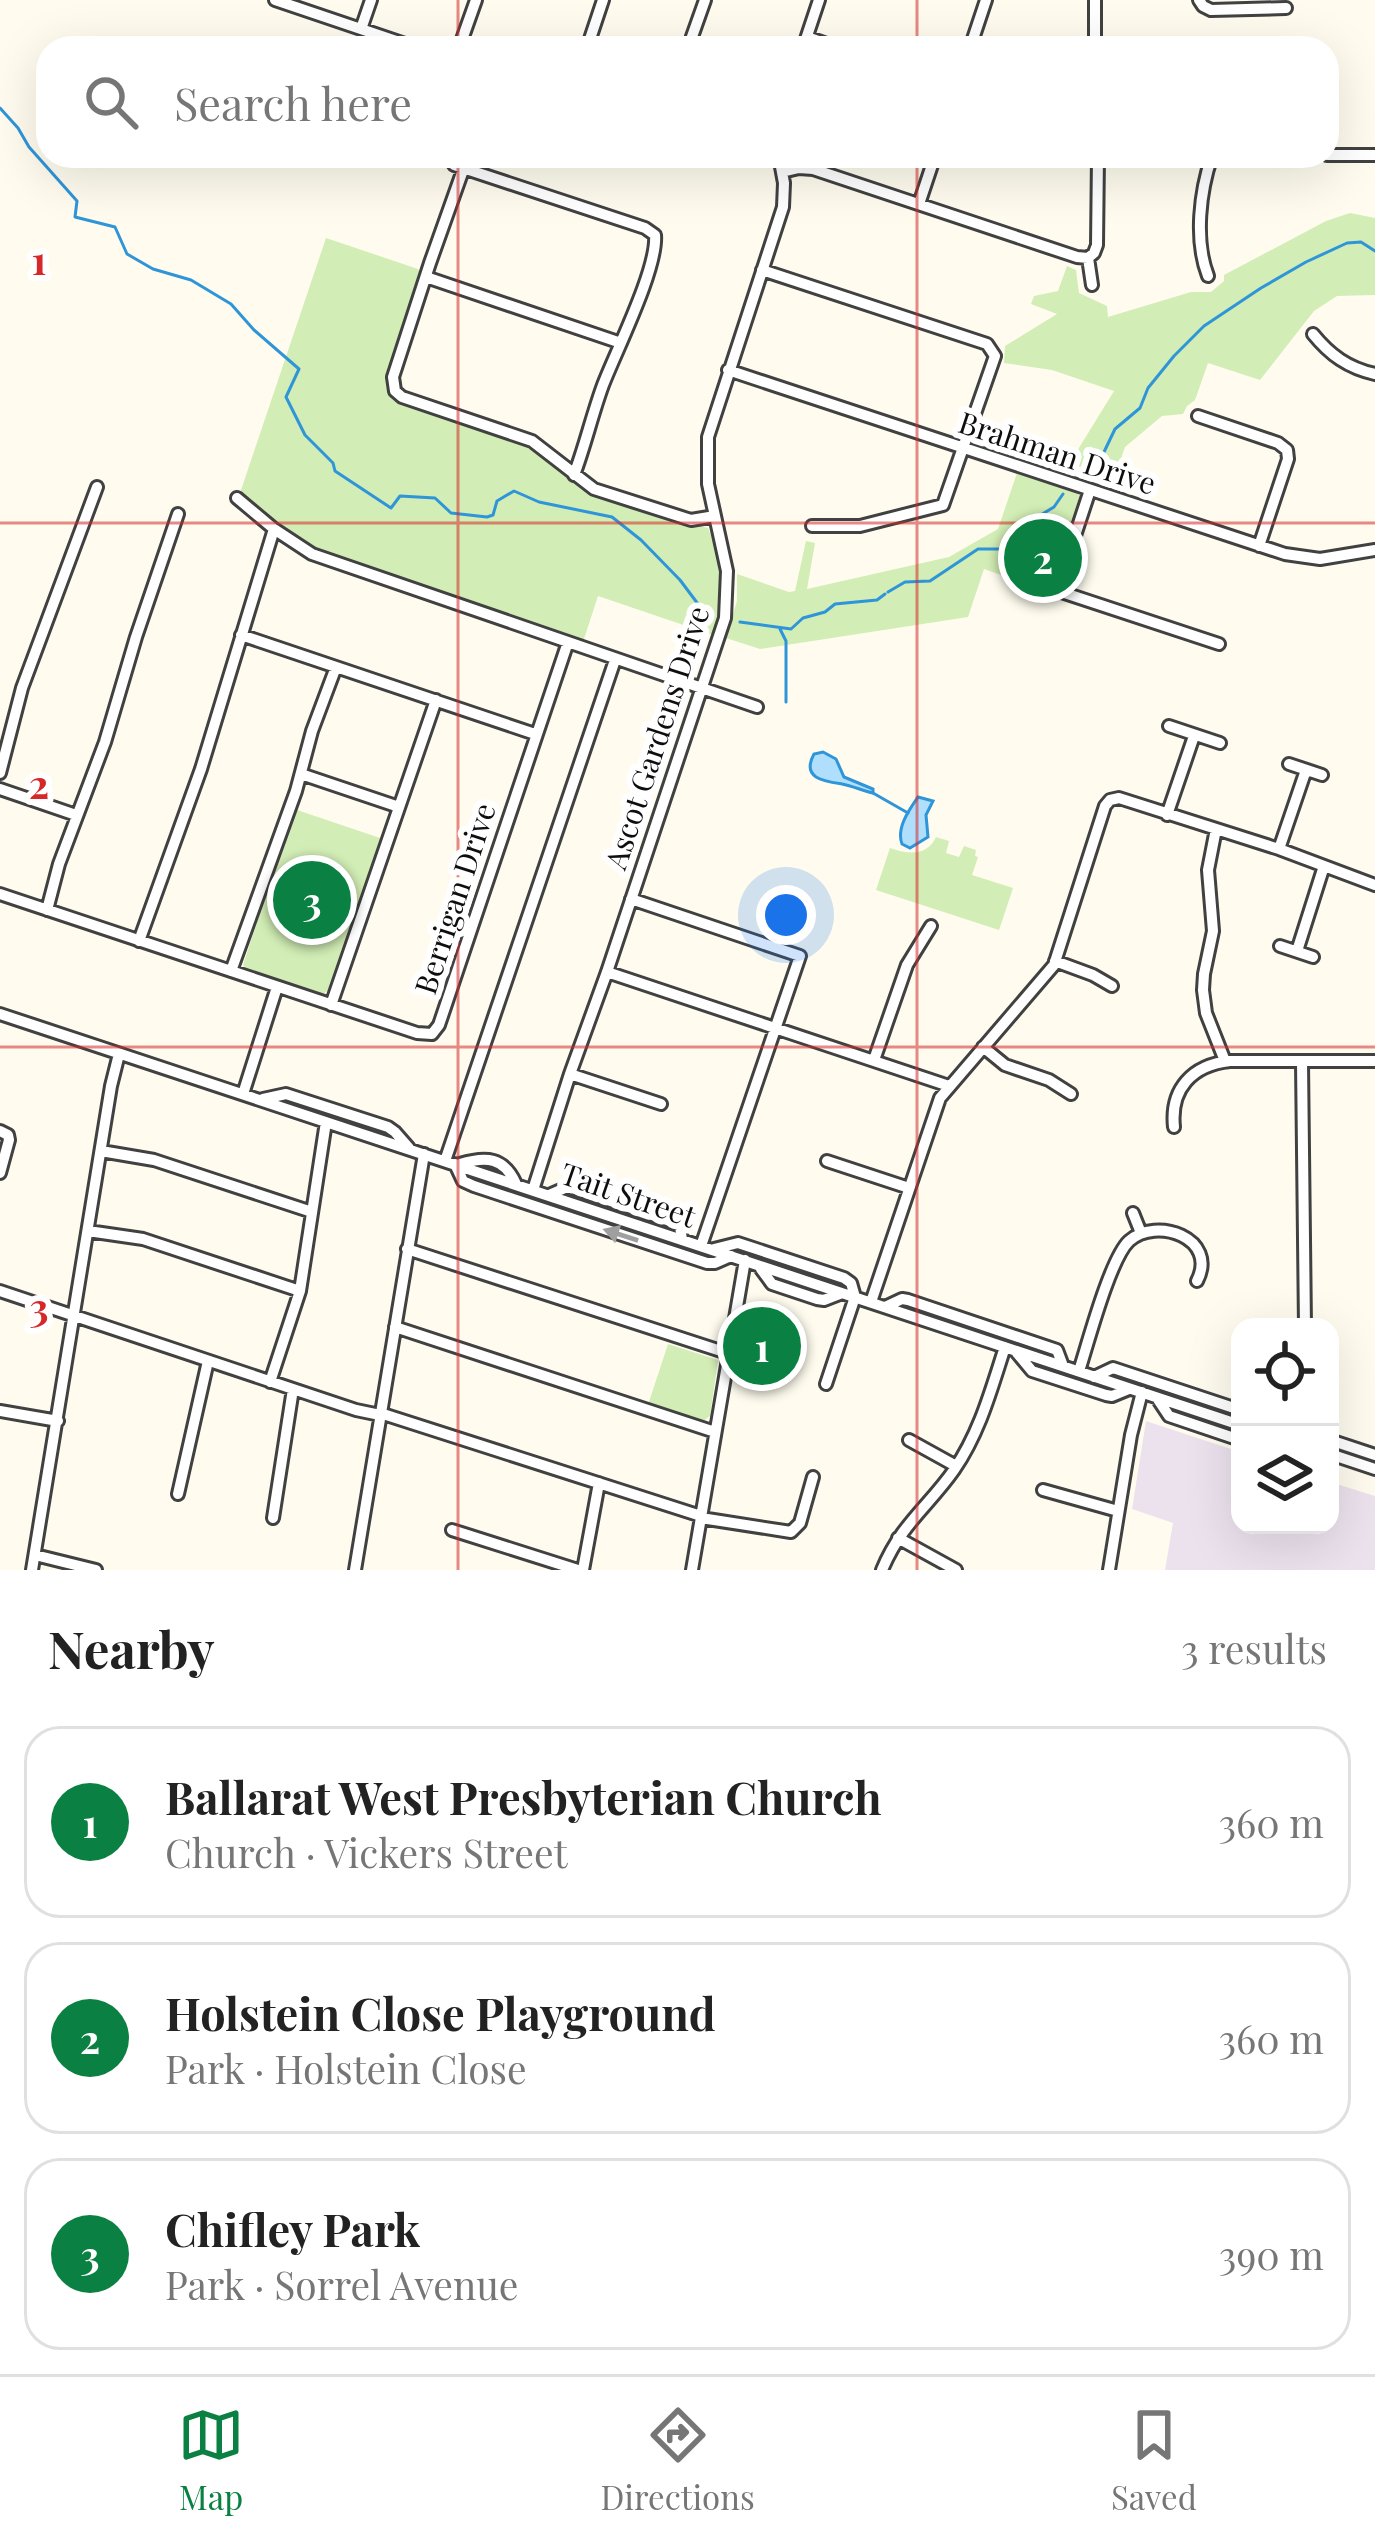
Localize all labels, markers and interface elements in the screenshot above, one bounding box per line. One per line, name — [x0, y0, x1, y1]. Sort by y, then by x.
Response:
search box — [36, 36, 1339, 168]
icon: search — [78, 69, 144, 135]
text: Search here — [174, 72, 412, 132]
text: 1 — [32, 233, 46, 285]
street label: Brahman Drive — [954, 401, 1161, 503]
pin: 2 — [1004, 513, 1082, 603]
street label: Ascot Gardens Drive — [594, 601, 718, 875]
text: 2 — [29, 757, 49, 809]
street label: Berrigan Drive — [404, 798, 504, 999]
pin: 3 — [273, 855, 351, 945]
your location — [756, 885, 816, 945]
street label: Tait Street — [556, 1152, 702, 1236]
one-way arrow — [602, 1224, 639, 1243]
text: 3 — [29, 1280, 49, 1332]
pin: 1 — [723, 1301, 801, 1391]
map controls — [1231, 1318, 1339, 1534]
button: locate — [1231, 1318, 1339, 1426]
button: layers — [1231, 1426, 1339, 1534]
text: Nearby — [48, 1614, 214, 1682]
text: 3 results — [1181, 1622, 1327, 1674]
text: Ballarat West Presbyterian Church — [165, 1766, 882, 1826]
text: 1 — [83, 1796, 97, 1848]
text: 360 m — [1219, 1796, 1324, 1848]
text: Church · Vickers Street — [165, 1826, 567, 1878]
text: Holstein Close Playground — [165, 1982, 716, 2042]
text: 2 — [80, 2012, 100, 2064]
text: 360 m — [1219, 2012, 1324, 2064]
text: Park · Holstein Close — [165, 2042, 527, 2094]
text: Chifley Park — [165, 2198, 420, 2258]
text: 3 — [80, 2228, 100, 2280]
text: 390 m — [1219, 2228, 1324, 2280]
text: Park · Sorrel Avenue — [165, 2258, 519, 2310]
tab: Map — [178, 2402, 244, 2518]
tab: Directions — [600, 2402, 755, 2518]
tab: Saved — [1111, 2402, 1197, 2518]

